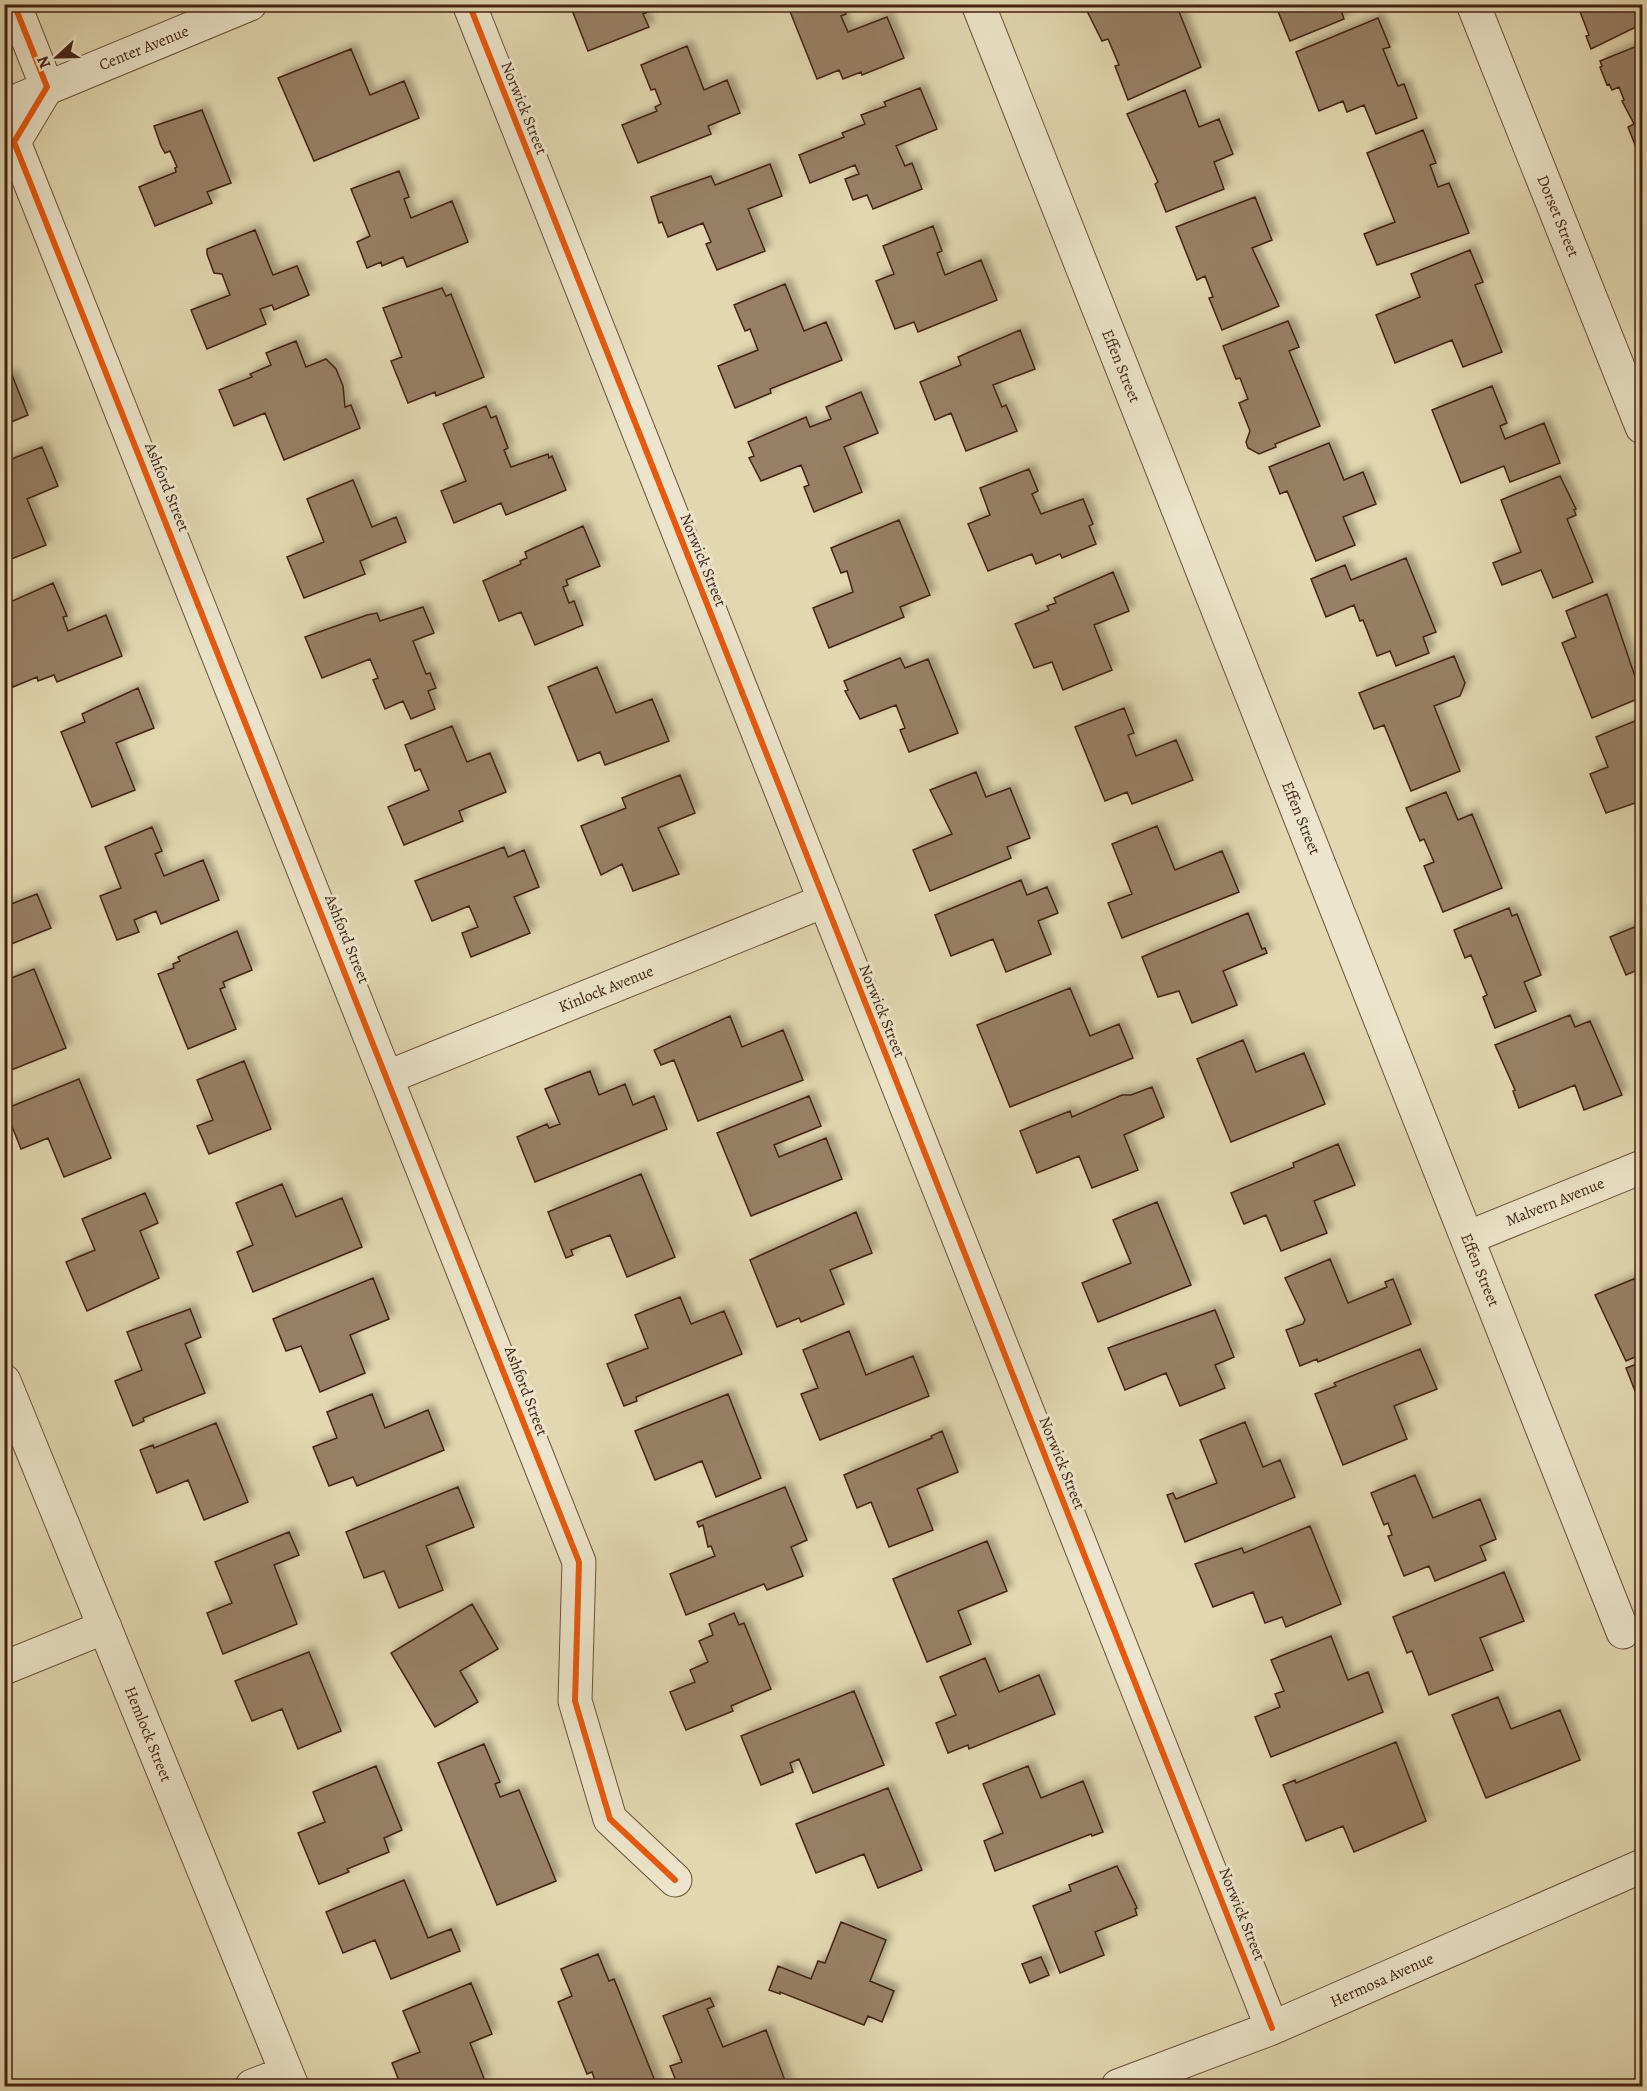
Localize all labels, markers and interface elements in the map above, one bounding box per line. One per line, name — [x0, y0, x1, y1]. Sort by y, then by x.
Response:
street label: Center Avenue — [96, 20, 192, 76]
north arrow — [27, 27, 87, 87]
text: N — [32, 52, 56, 72]
street label: Norwick Street — [495, 58, 553, 158]
street label: Dorset Street — [1532, 172, 1584, 260]
street label: Effen Street — [1096, 326, 1146, 406]
street label: Ashford Street — [139, 438, 195, 535]
street label: Norwick Street — [674, 510, 732, 610]
street label: Effen Street — [1276, 778, 1326, 858]
street label: Ashford Street — [319, 890, 375, 987]
street label: Kinlock Avenue — [555, 960, 657, 1018]
street label: Norwick Street — [853, 961, 911, 1061]
street label: Malvern Avenue — [1502, 1172, 1608, 1232]
street label: Effen Street — [1455, 1230, 1505, 1310]
street label: Ashford Street — [498, 1342, 553, 1439]
street label: Norwick Street — [1033, 1413, 1091, 1513]
street label: Hemlock Street — [119, 1683, 177, 1785]
street label: Norwick Street — [1213, 1864, 1271, 1964]
street label: Hermosa Avenue — [1327, 1947, 1437, 2013]

